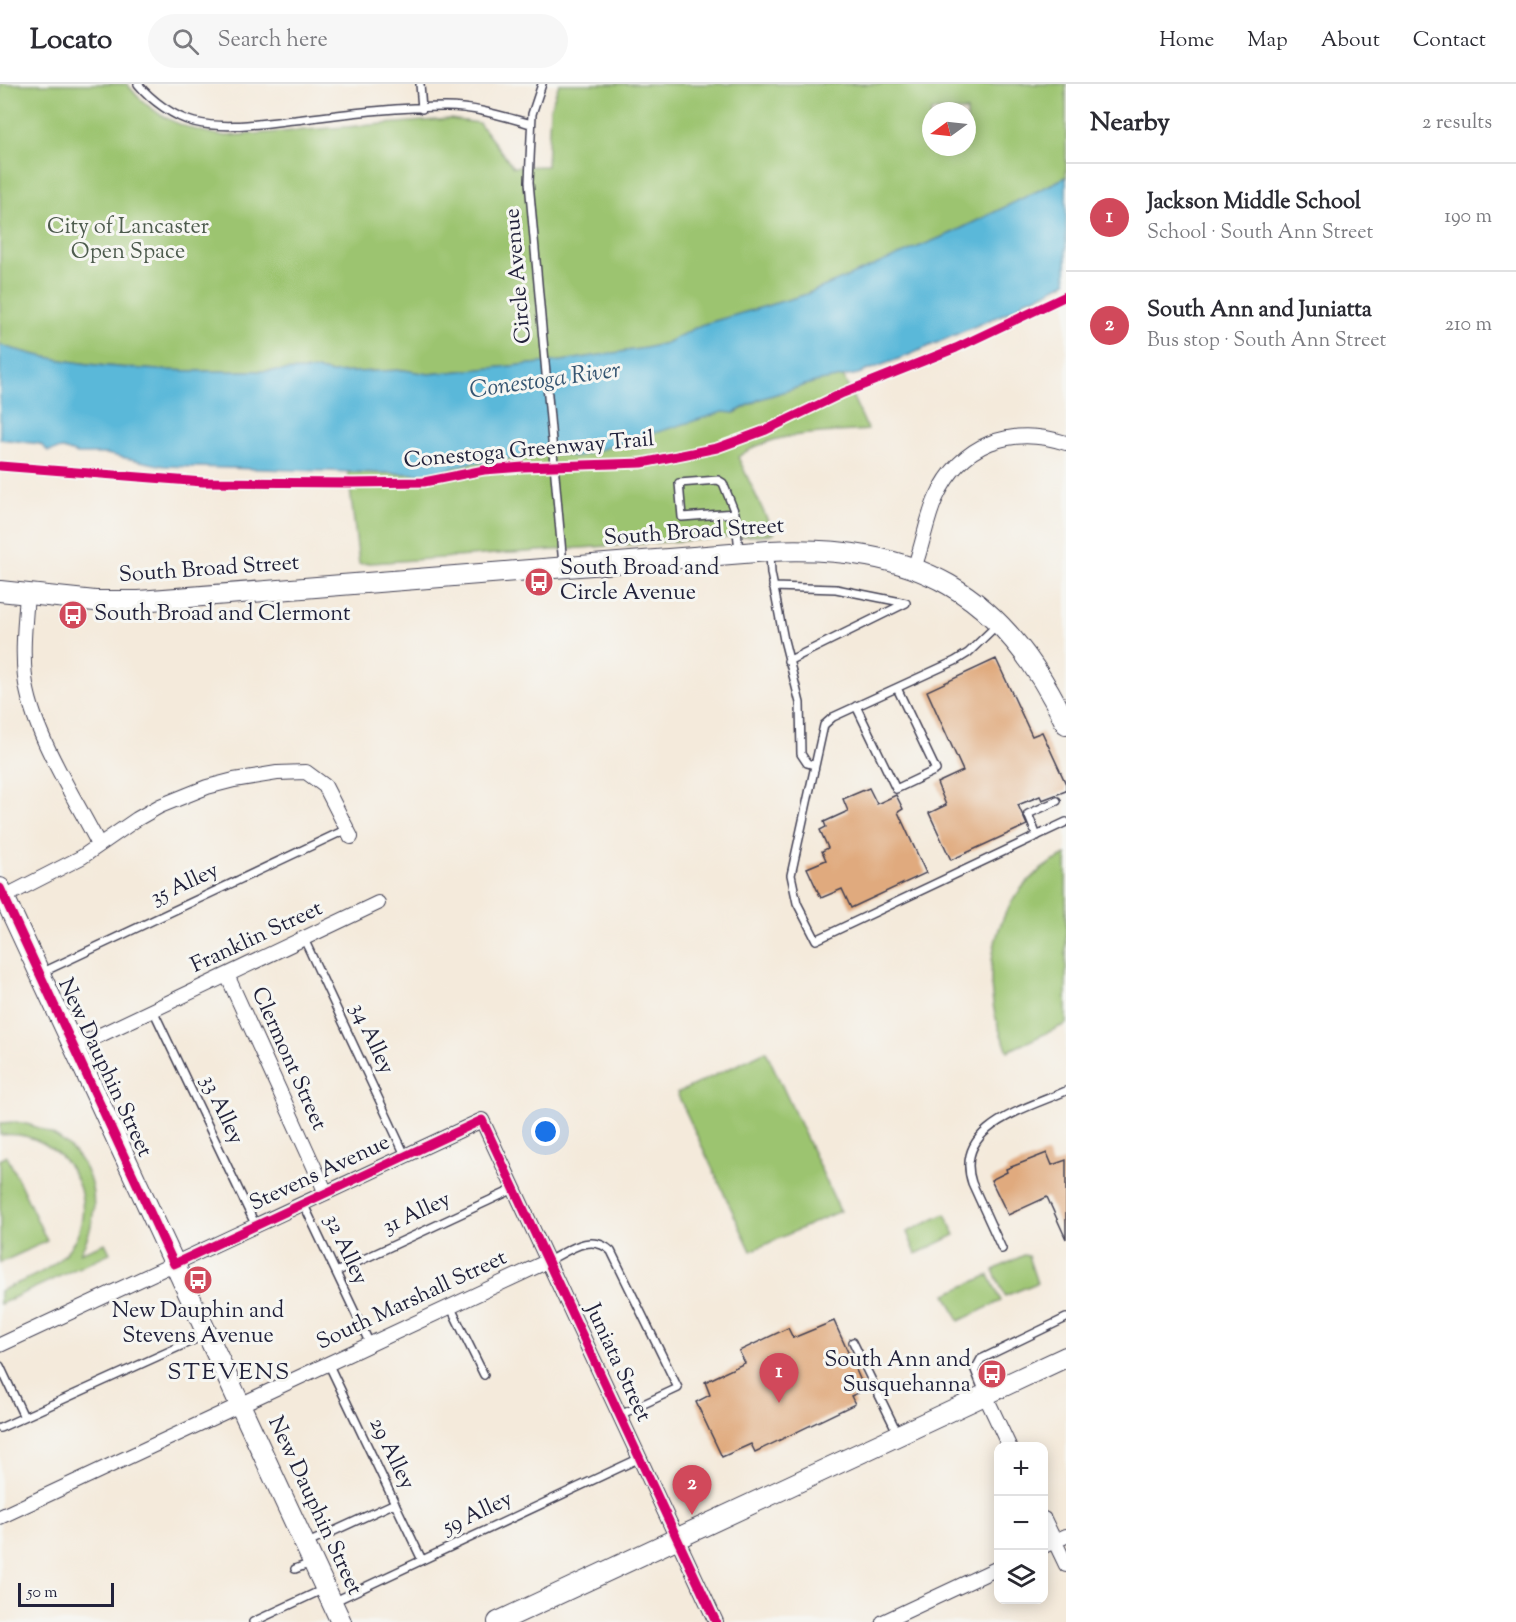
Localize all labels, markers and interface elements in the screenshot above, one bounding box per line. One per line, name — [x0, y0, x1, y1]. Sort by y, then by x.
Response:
search box — [148, 14, 568, 68]
text: Locato — [30, 21, 112, 61]
icon: search — [169, 25, 202, 58]
text: Search here — [217, 25, 328, 57]
text: Home — [1159, 26, 1214, 56]
text: Map — [1247, 26, 1288, 56]
text: About — [1321, 26, 1380, 56]
text: Contact — [1413, 26, 1486, 56]
north arrow — [922, 102, 976, 156]
text: Nearby — [1090, 105, 1170, 142]
text: 2 results — [1422, 109, 1492, 138]
text: Jackson Middle School — [1147, 187, 1361, 219]
text: 1 — [1106, 203, 1113, 232]
text: 190 m — [1444, 203, 1492, 232]
street label: Circle Avenue — [497, 207, 541, 345]
park label: City of Lancaster Open Space — [47, 212, 209, 269]
text: School · South Ann Street — [1147, 219, 1373, 248]
text: South Ann and Juniatta — [1147, 295, 1372, 327]
text: 2 — [1105, 311, 1114, 340]
text: 210 m — [1445, 311, 1492, 340]
text: Bus stop · South Ann Street — [1147, 327, 1386, 356]
water label: Conestoga River — [467, 353, 623, 408]
street label: Conestoga Greenway Trail — [402, 424, 656, 478]
street label: South Broad Street — [603, 511, 786, 555]
street label: South Broad Street — [118, 548, 301, 592]
place label: South Broad and Circle Avenue — [560, 553, 719, 610]
bus stop icon: South Broad and Circle Avenue — [523, 566, 555, 598]
bus stop icon: South Broad and Clermont — [57, 599, 89, 631]
place label: South Broad and Clermont — [94, 599, 351, 631]
street label: 35 Alley — [146, 855, 224, 915]
street label: Franklin Street — [186, 893, 329, 983]
street label: New Dauphin Street — [49, 973, 160, 1163]
street label: Clermont Street — [242, 982, 334, 1136]
street label: 34 Alley — [341, 998, 401, 1080]
street label: 33 Alley — [191, 1070, 251, 1150]
your location — [531, 1117, 560, 1146]
street label: Stevens Avenue — [245, 1127, 395, 1221]
street label: 31 Alley — [378, 1184, 456, 1244]
street label: 32 Alley — [315, 1209, 375, 1291]
street label: South Marshall Street — [312, 1243, 513, 1359]
bus stop icon: New Dauphin and Stevens Avenue — [182, 1264, 214, 1296]
place label: New Dauphin and Stevens Avenue — [112, 1296, 284, 1353]
street label: Juniata Street — [575, 1298, 659, 1428]
place label: South Ann and Susquehanna — [824, 1345, 971, 1402]
pin: 1 — [760, 1354, 798, 1403]
district label: STEVENS — [167, 1356, 291, 1390]
bus stop icon: South Ann and Susquehanna — [976, 1358, 1008, 1390]
street label: New Dauphin Street — [259, 1411, 370, 1601]
street label: 29 Alley — [360, 1413, 422, 1495]
map controls — [994, 1442, 1048, 1604]
button: + — [994, 1442, 1048, 1496]
pin: 2 — [672, 1466, 712, 1515]
street label: 59 Alley — [436, 1484, 518, 1545]
button: − — [994, 1496, 1048, 1550]
button: layers — [994, 1550, 1048, 1604]
scale bar — [18, 1580, 114, 1608]
text: 50 m — [27, 1582, 58, 1605]

